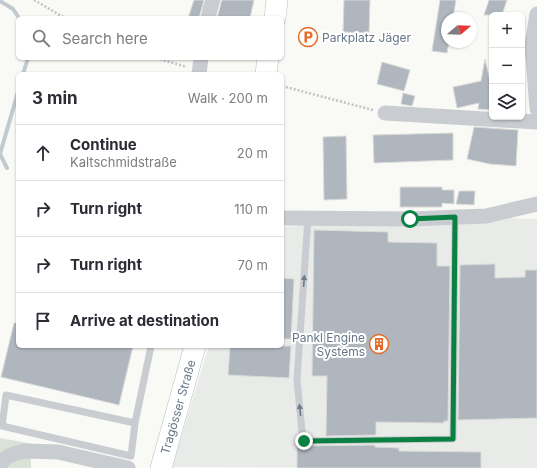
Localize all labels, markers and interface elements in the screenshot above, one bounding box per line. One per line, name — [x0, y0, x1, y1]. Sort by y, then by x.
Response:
north arrow — [441, 12, 477, 48]
map controls — [489, 12, 525, 120]
button: + — [489, 12, 525, 48]
search box — [16, 16, 284, 60]
parking icon: Parkplatz Jäger — [297, 26, 319, 48]
icon: search — [30, 27, 52, 49]
text: Search here — [62, 29, 148, 48]
place label: Parkplatz Jäger — [322, 30, 412, 45]
button: − — [489, 48, 525, 84]
button: layers — [489, 84, 525, 120]
text: 3 min — [32, 88, 78, 108]
text: Walk · 200 m — [188, 90, 268, 106]
text: Continue — [70, 135, 137, 154]
icon: ahead — [32, 142, 54, 164]
text: 20 m — [237, 145, 268, 161]
text: Kaltschmidstraße — [70, 154, 177, 170]
icon: right — [32, 198, 54, 220]
text: Turn right — [70, 199, 142, 218]
text: 110 m — [234, 201, 268, 217]
route start — [401, 210, 419, 228]
icon: right — [32, 254, 54, 276]
text: Turn right — [70, 255, 142, 274]
text: 70 m — [238, 257, 268, 273]
one-way arrow — [300, 275, 307, 287]
icon: arrive — [32, 310, 54, 332]
text: Arrive at destination — [70, 311, 219, 330]
place label: Pankl Engine Systems — [292, 330, 365, 359]
building icon: Pankl Engine Systems — [368, 333, 390, 355]
street label: Tragösser Straße — [157, 358, 199, 456]
one-way arrow — [297, 404, 303, 416]
route end — [295, 432, 313, 450]

